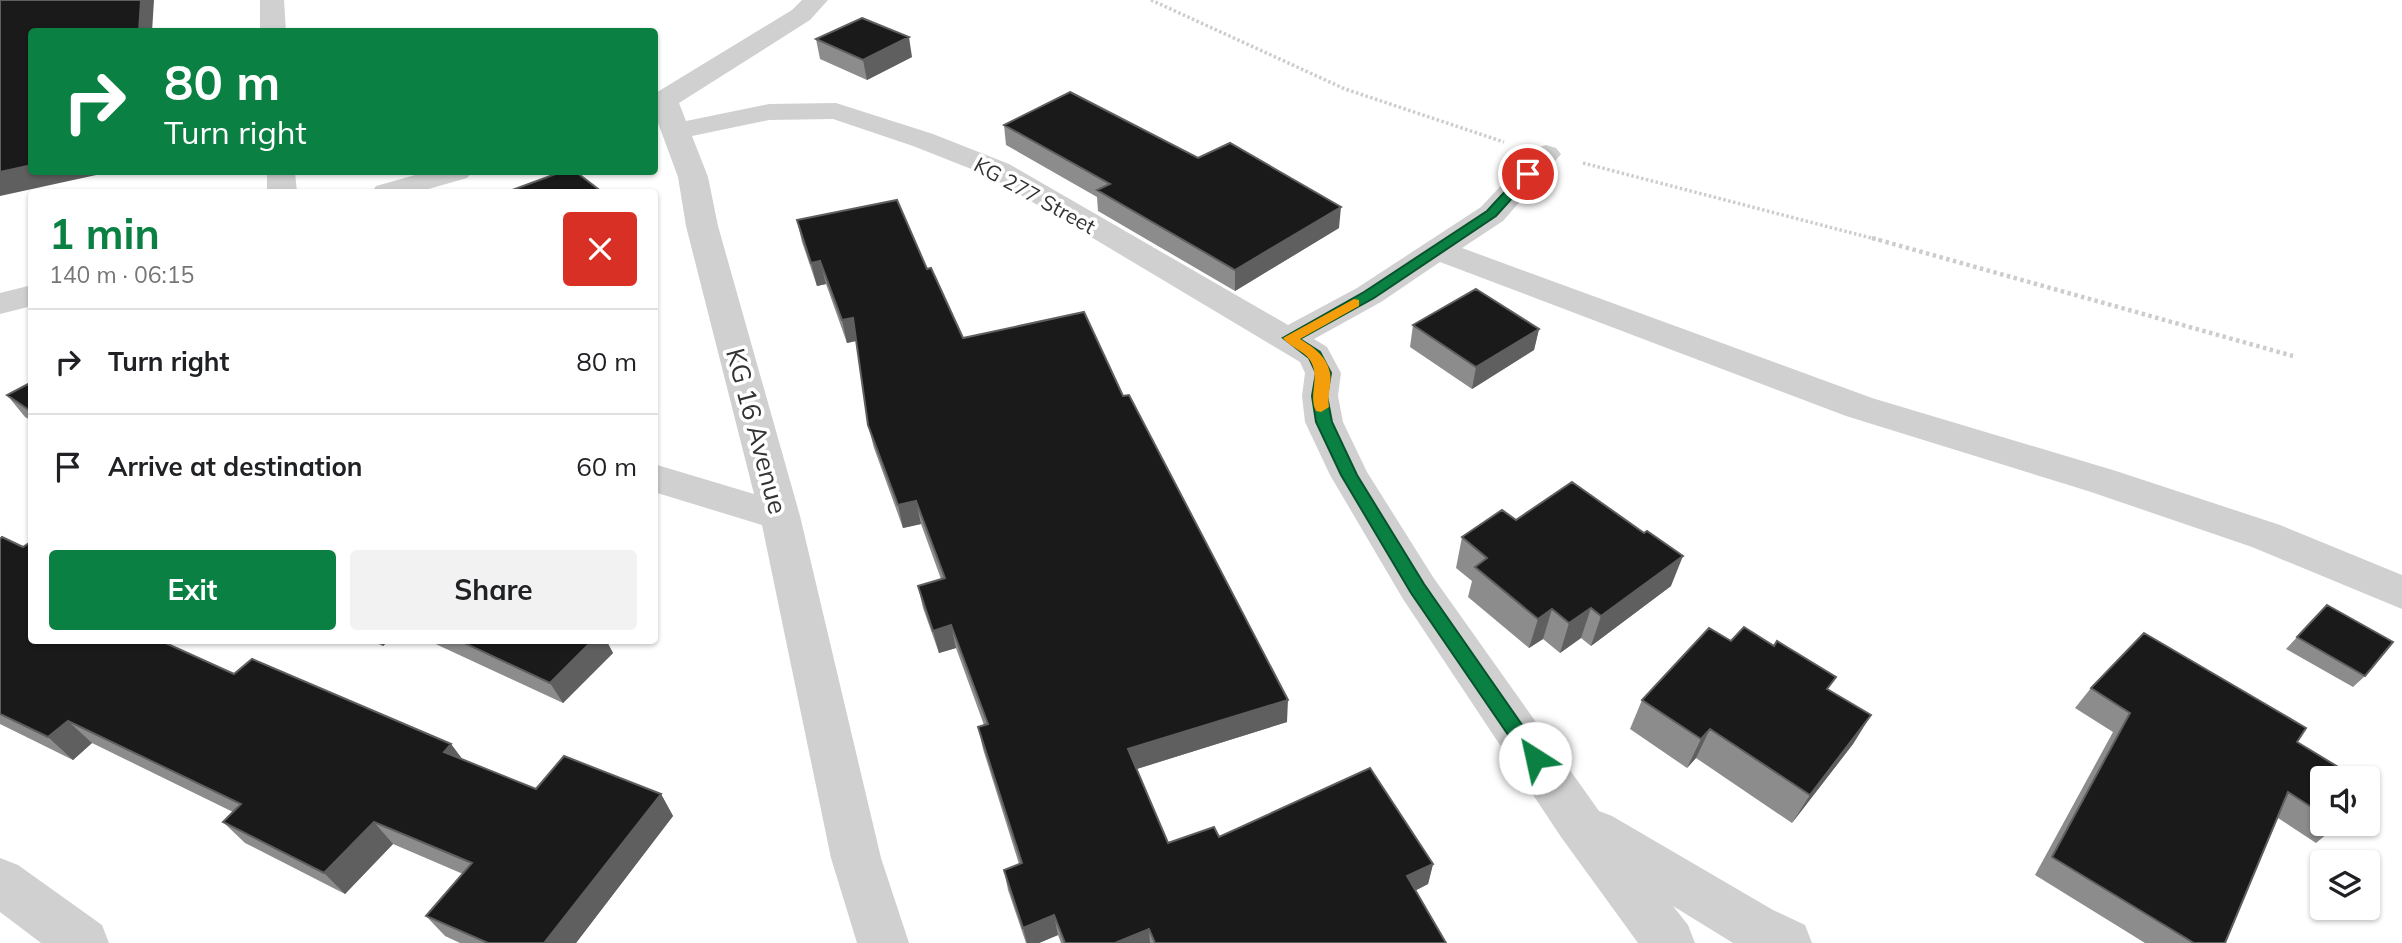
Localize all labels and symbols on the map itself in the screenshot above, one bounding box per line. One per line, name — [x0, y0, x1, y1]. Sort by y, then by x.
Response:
pin — [1498, 144, 1558, 204]
street label: KG 277 Street — [970, 151, 1100, 239]
street label: KG 16 Avenue — [719, 345, 795, 517]
position arrow — [1498, 721, 1572, 795]

